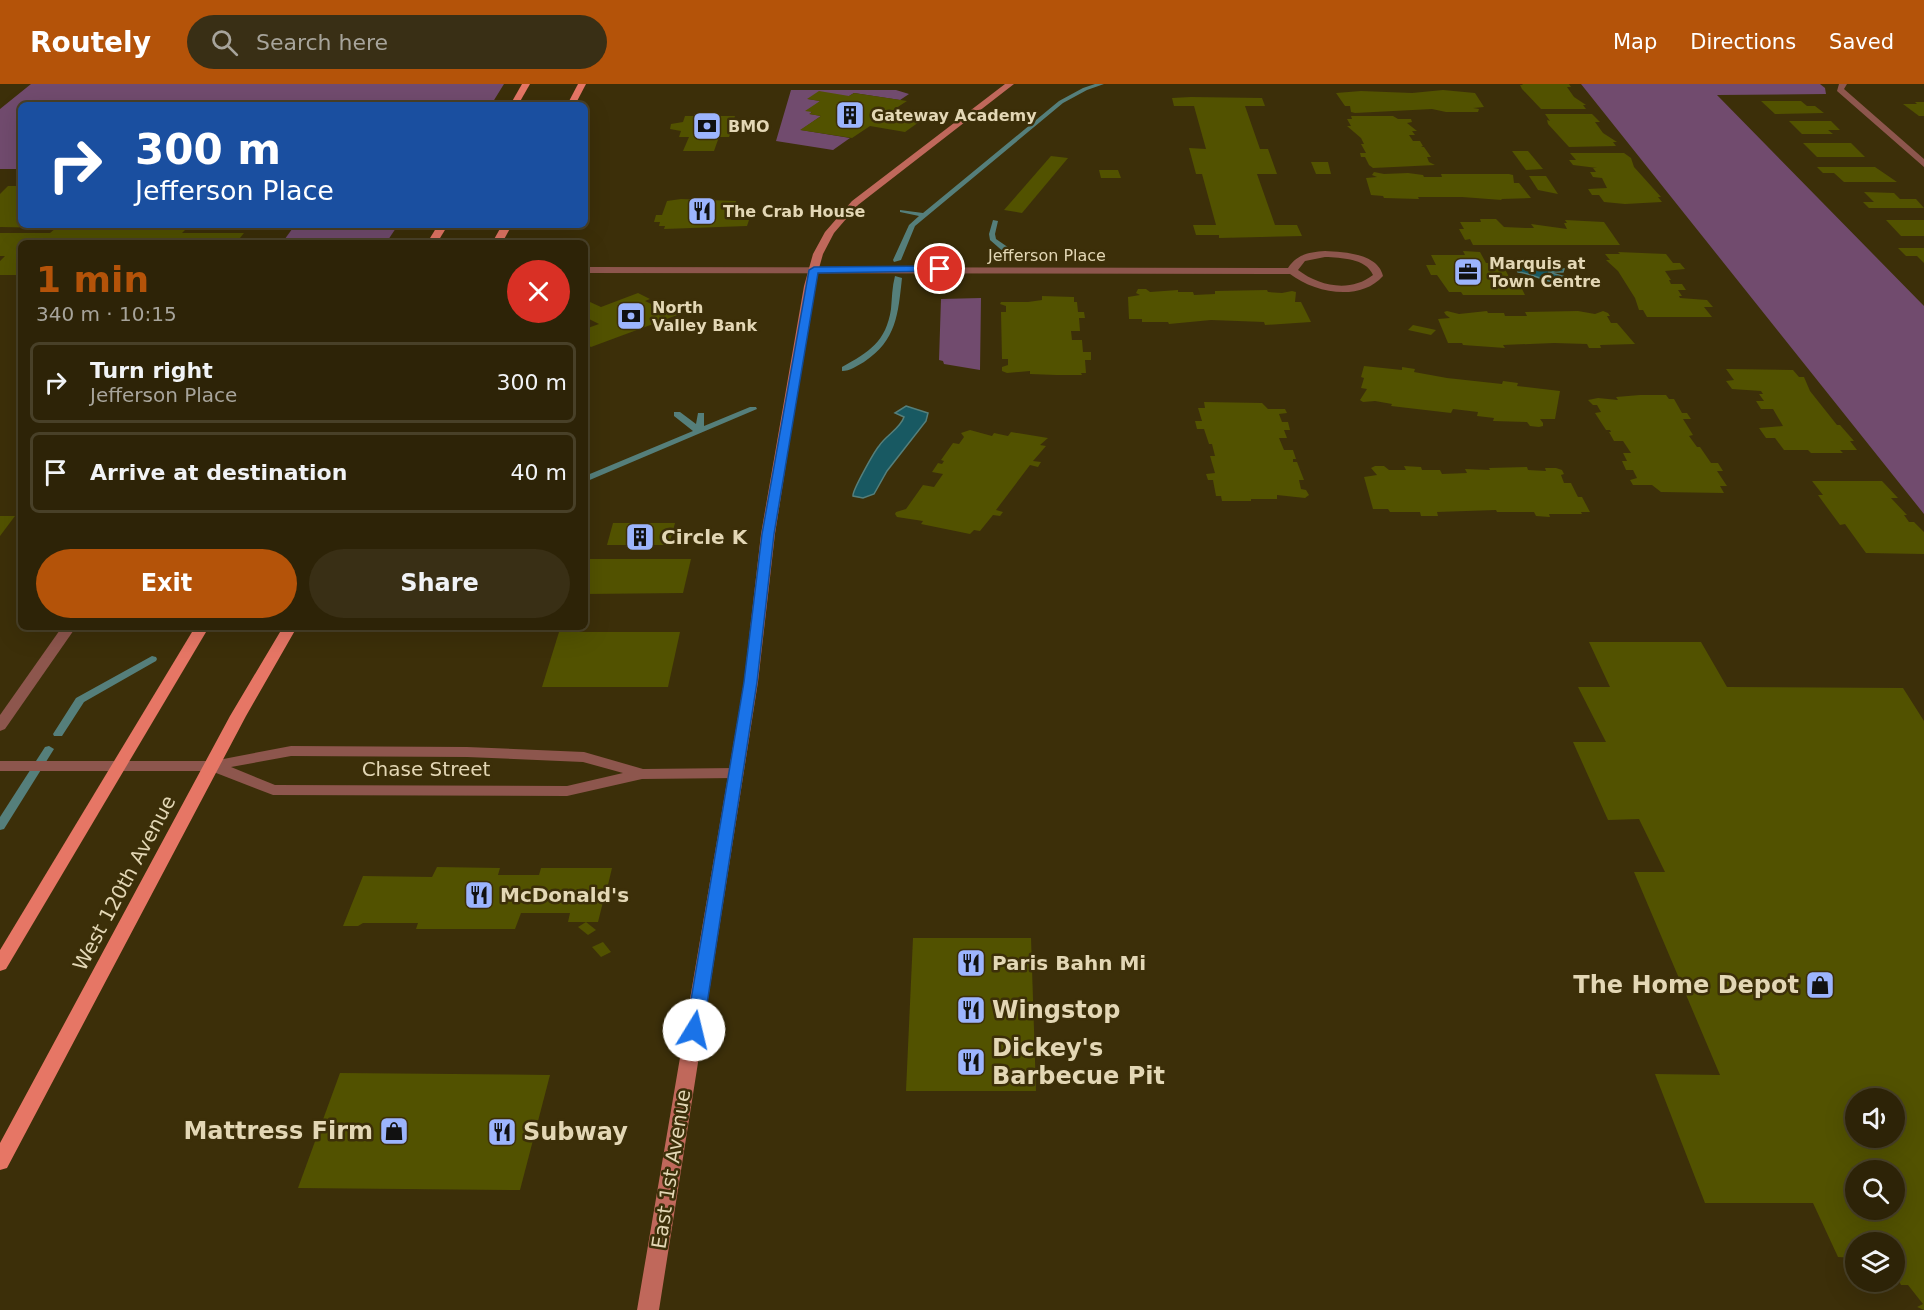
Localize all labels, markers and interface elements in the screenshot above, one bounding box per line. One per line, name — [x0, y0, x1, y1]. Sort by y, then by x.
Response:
search box — [187, 15, 607, 69]
text: Routely — [30, 26, 151, 59]
icon: search — [208, 26, 241, 59]
text: Search here — [256, 30, 388, 55]
text: Map — [1613, 30, 1657, 54]
text: Directions — [1690, 30, 1796, 54]
text: Saved — [1829, 30, 1894, 54]
building icon: Gateway Academy — [834, 99, 866, 131]
place label: Gateway Academy — [871, 106, 1037, 125]
bank icon: BMO — [691, 110, 723, 142]
place label: BMO — [728, 117, 770, 136]
text: 300 m — [135, 125, 281, 174]
icon: right — [36, 126, 114, 204]
text: Jefferson Place — [135, 175, 334, 206]
restaurant icon: The Crab House — [686, 195, 718, 227]
place label: The Crab House — [723, 202, 865, 221]
pin — [914, 243, 965, 294]
street label: Jefferson Place — [987, 246, 1106, 265]
icon: arrive — [923, 252, 956, 285]
place label: Marquis at Town Centre — [1489, 254, 1601, 291]
office icon: Marquis at Town Centre — [1452, 256, 1484, 288]
text: 1 min — [36, 259, 149, 300]
button: close — [507, 260, 570, 323]
place label: North Valley Bank — [652, 298, 758, 335]
bank icon: North Valley Bank — [615, 300, 647, 332]
text: 340 m · 10:15 — [36, 302, 177, 326]
text: Turn right — [90, 358, 213, 383]
icon: right — [39, 366, 72, 399]
text: 300 m — [497, 370, 567, 395]
text: Jefferson Place — [90, 383, 237, 407]
icon: arrive — [39, 456, 72, 489]
text: Arrive at destination — [90, 460, 347, 485]
text: 40 m — [511, 460, 567, 485]
building icon: Circle K — [624, 521, 656, 553]
place label: Circle K — [661, 525, 749, 549]
button: Exit — [36, 549, 297, 618]
button: Share — [309, 549, 570, 618]
street label: Chase Street — [362, 757, 491, 781]
street label: West 120th Avenue — [68, 791, 180, 975]
restaurant icon: McDonald's — [463, 879, 495, 911]
place label: McDonald's — [500, 883, 629, 907]
restaurant icon: Paris Bahn Mi — [955, 947, 987, 979]
place label: Paris Bahn Mi — [992, 951, 1146, 975]
shop icon: The Home Depot — [1804, 969, 1836, 1001]
place label: The Home Depot — [1573, 971, 1799, 999]
restaurant icon: Wingstop — [955, 994, 987, 1026]
place label: Wingstop — [992, 996, 1120, 1024]
position arrow — [662, 998, 726, 1062]
place label: Dickey's Barbecue Pit — [992, 1034, 1165, 1090]
restaurant icon: Dickey's Barbecue Pit — [955, 1046, 987, 1078]
street label: East 1st Avenue — [647, 1088, 695, 1250]
map controls — [1845, 1088, 1905, 1292]
button: sound — [1845, 1088, 1905, 1148]
shop icon: Mattress Firm — [378, 1115, 410, 1147]
restaurant icon: Subway — [486, 1116, 518, 1148]
place label: Mattress Firm — [183, 1117, 373, 1145]
place label: Subway — [523, 1118, 628, 1146]
button: search — [1845, 1160, 1905, 1220]
button: layers — [1845, 1232, 1905, 1292]

